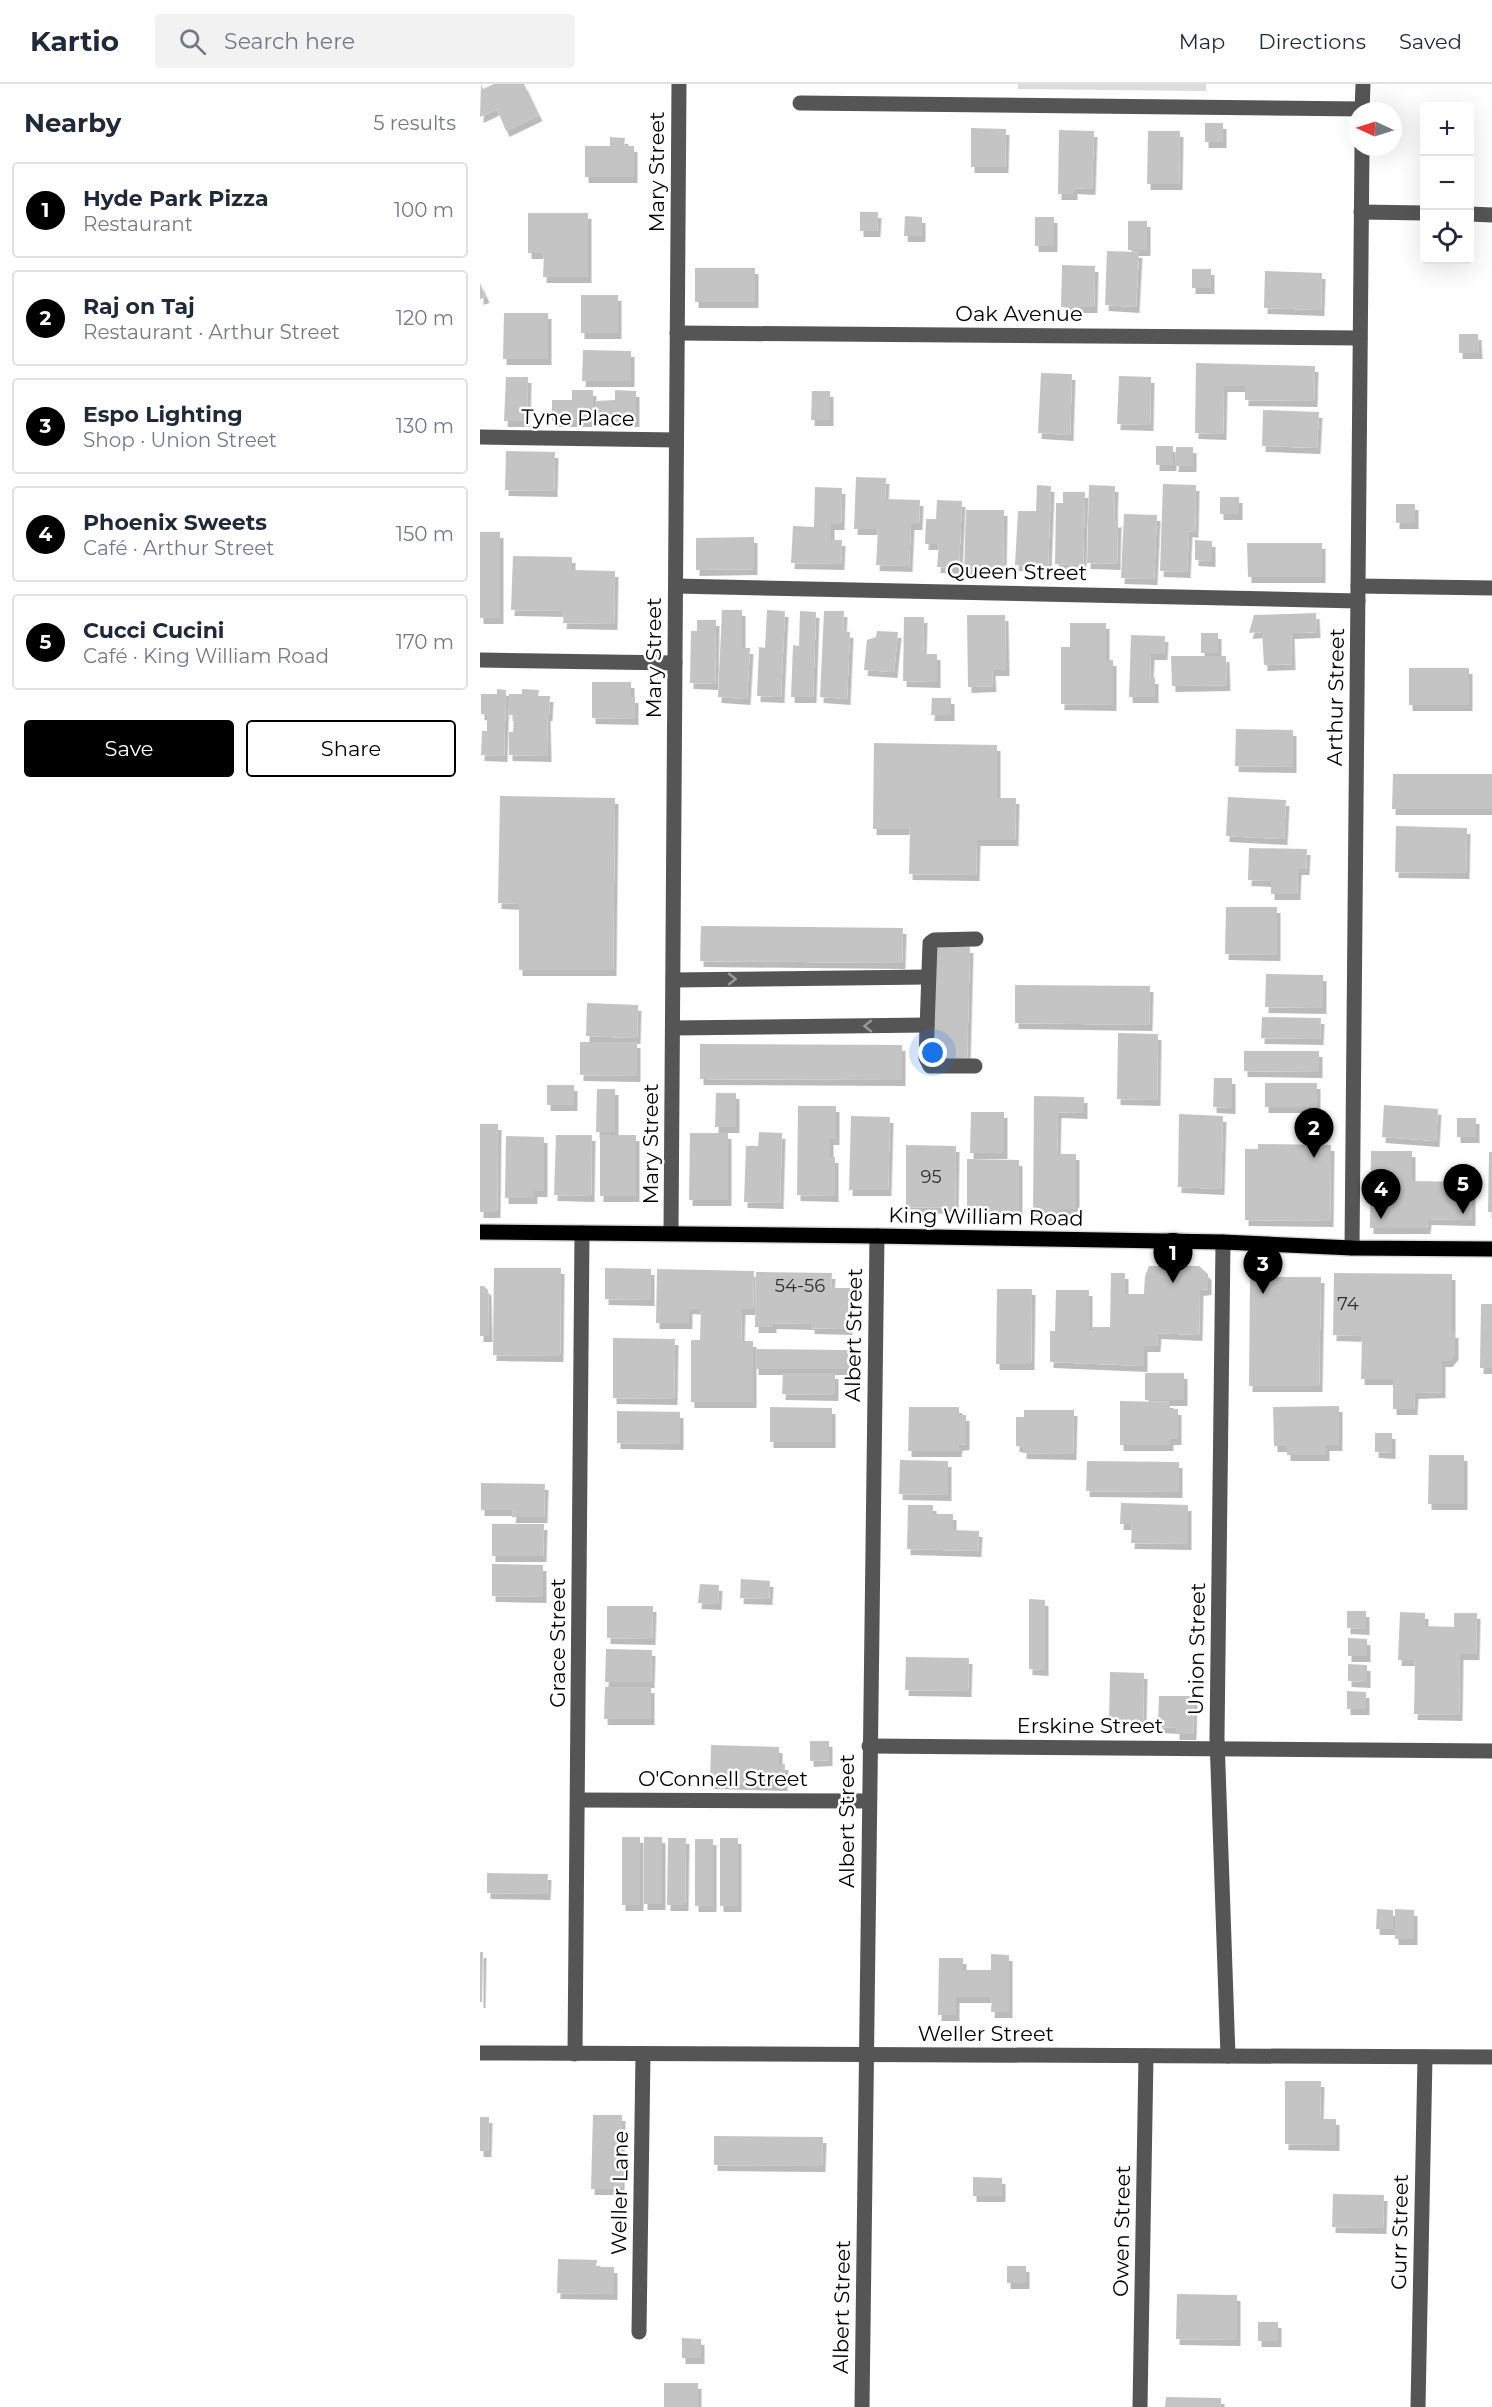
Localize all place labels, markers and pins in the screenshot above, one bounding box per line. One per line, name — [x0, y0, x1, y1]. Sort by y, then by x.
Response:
pin: 2 — [1294, 1108, 1334, 1158]
pin: 5 — [1444, 1164, 1482, 1214]
pin: 4 — [1362, 1170, 1400, 1219]
pin: 1 — [1154, 1234, 1192, 1283]
pin: 3 — [1244, 1244, 1282, 1294]

